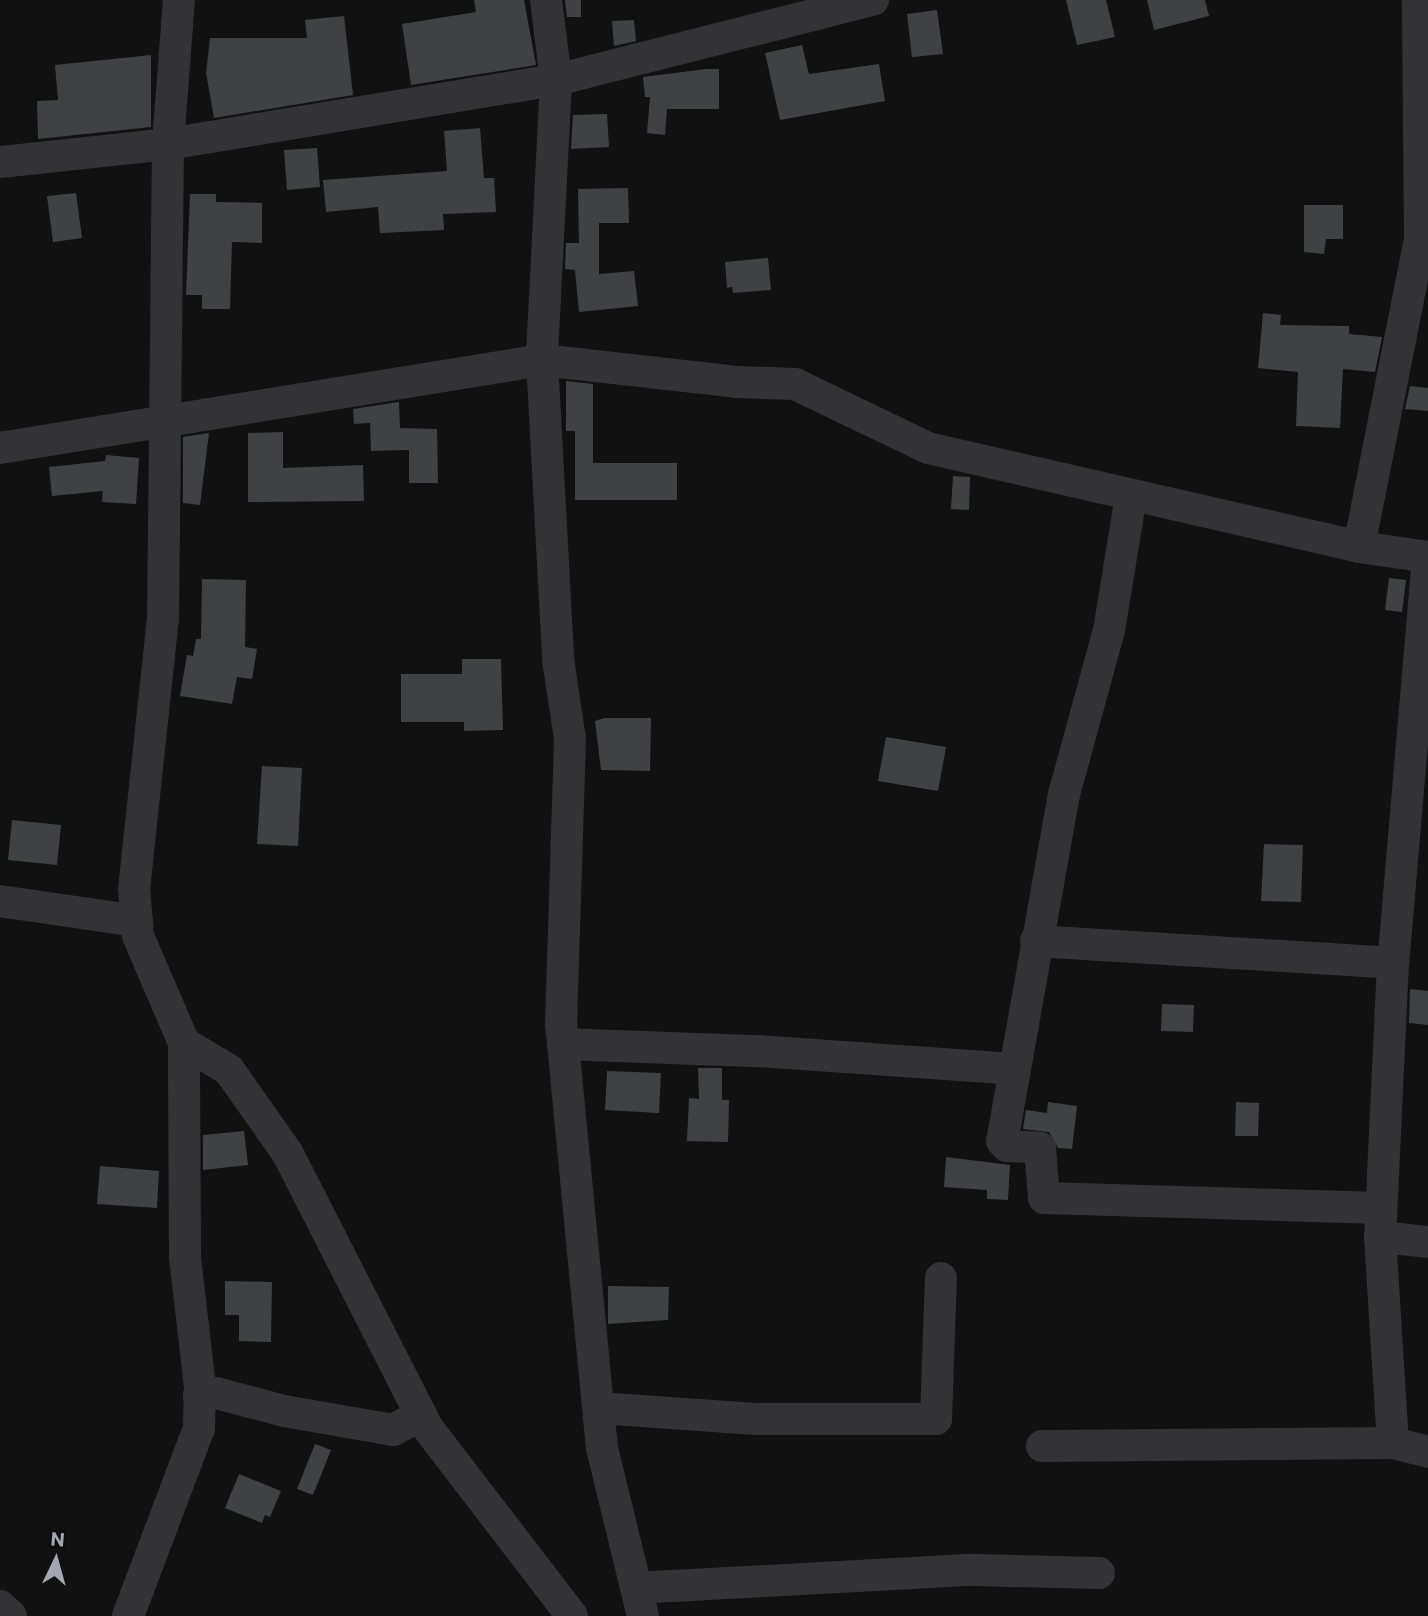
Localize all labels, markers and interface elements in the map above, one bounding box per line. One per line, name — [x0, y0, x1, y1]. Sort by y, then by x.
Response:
north arrow — [21, 1525, 91, 1595]
text: N — [50, 1527, 66, 1551]

